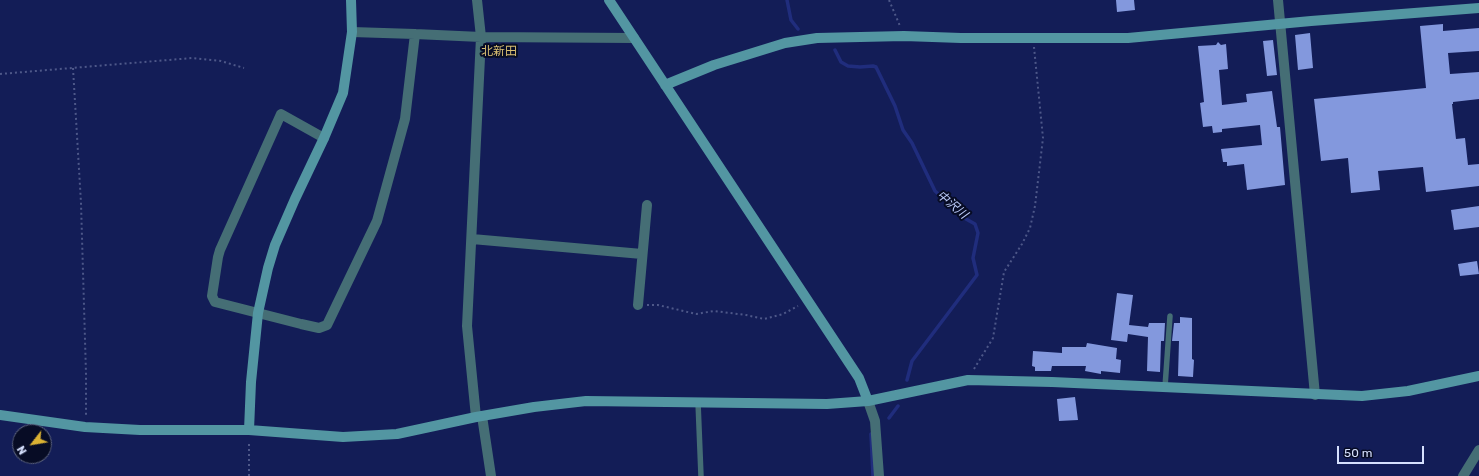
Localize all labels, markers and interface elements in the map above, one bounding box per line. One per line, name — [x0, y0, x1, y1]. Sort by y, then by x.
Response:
district label: 北新田 — [481, 45, 517, 59]
water label: 中沢川 — [934, 188, 970, 222]
north arrow — [12, 424, 52, 464]
scale bar — [1339, 438, 1426, 464]
text: N — [15, 443, 30, 457]
text: 50 m — [1344, 446, 1372, 460]

